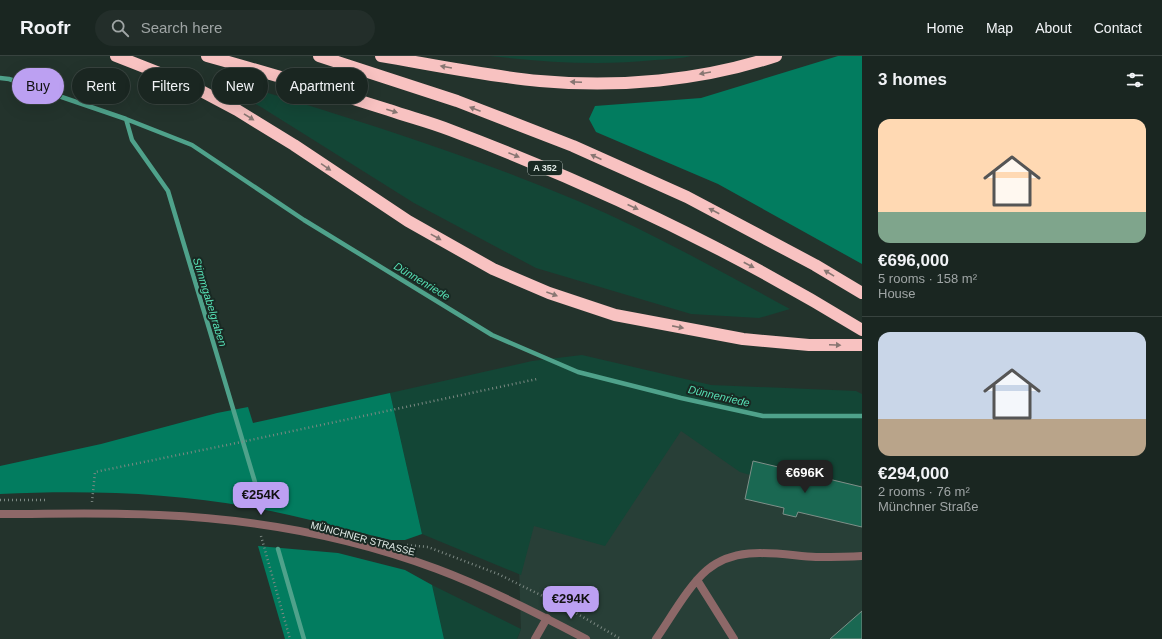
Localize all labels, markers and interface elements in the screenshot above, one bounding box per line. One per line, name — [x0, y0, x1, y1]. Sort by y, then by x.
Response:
search box — [95, 10, 375, 46]
text: Roofr — [20, 17, 71, 38]
icon: search — [109, 17, 131, 39]
text: Search here — [141, 19, 222, 36]
text: Home — [927, 20, 964, 36]
text: Map — [986, 20, 1013, 36]
text: About — [1035, 20, 1072, 36]
text: Contact — [1094, 20, 1142, 36]
one-way arrow — [440, 64, 452, 70]
chip: Buy — [12, 68, 64, 104]
chip: Rent — [72, 68, 130, 104]
chip: Filters — [138, 68, 204, 104]
chip: New — [212, 68, 268, 104]
chip: Apartment — [276, 68, 368, 104]
icon: filters — [1124, 69, 1146, 91]
one-way arrow — [699, 70, 711, 76]
text: 3 homes — [878, 70, 947, 89]
one-way arrow — [569, 79, 582, 85]
one-way arrow — [469, 105, 481, 111]
one-way arrow — [386, 108, 398, 114]
one-way arrow — [243, 114, 255, 121]
icon: home — [976, 145, 1048, 217]
one-way arrow — [508, 153, 520, 159]
one-way arrow — [591, 154, 602, 160]
road number: A 352 — [528, 161, 562, 175]
one-way arrow — [321, 163, 332, 171]
one-way arrow — [627, 204, 639, 210]
one-way arrow — [708, 208, 720, 214]
one-way arrow — [430, 234, 442, 240]
text: €696,000 — [878, 251, 949, 270]
water label: Stimmgabelgraben — [191, 256, 229, 348]
water label: Dünnenriede — [392, 260, 452, 302]
one-way arrow — [743, 262, 755, 268]
one-way arrow — [823, 269, 835, 276]
text: 5 rooms · 158 m² — [878, 271, 977, 286]
text: House — [878, 286, 916, 301]
one-way arrow — [547, 292, 559, 298]
one-way arrow — [672, 325, 684, 331]
one-way arrow — [829, 342, 841, 349]
icon: home — [976, 358, 1048, 430]
water label: Dünnenriede — [687, 383, 751, 409]
pin: €696K — [777, 460, 833, 494]
text: €294,000 — [878, 464, 949, 483]
text: €696K — [786, 465, 824, 480]
pin: €254K — [233, 482, 289, 516]
text: 2 rooms · 76 m² — [878, 484, 970, 499]
text: €254K — [242, 487, 280, 502]
text: Münchner Straße — [878, 499, 978, 514]
street label: MÜNCHNER STRASSE — [309, 519, 417, 558]
pin: €294K — [543, 586, 599, 620]
text: €294K — [552, 591, 590, 606]

